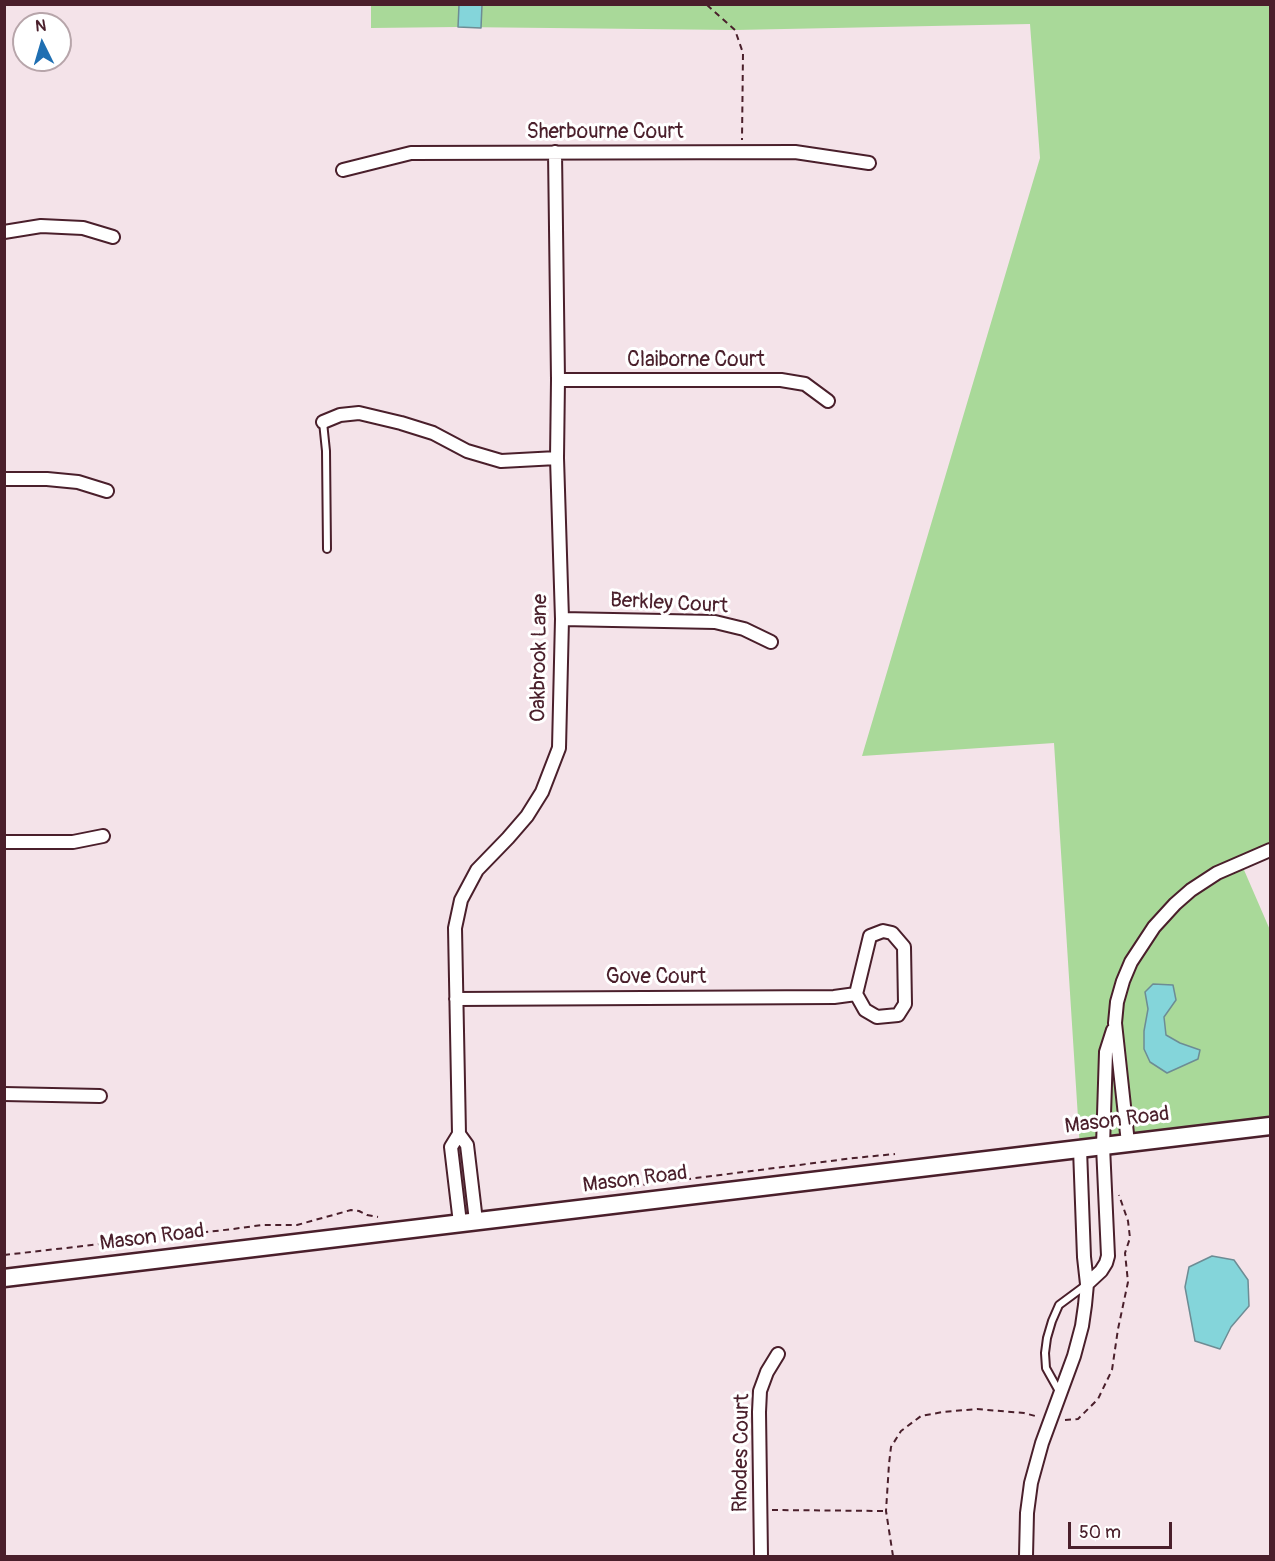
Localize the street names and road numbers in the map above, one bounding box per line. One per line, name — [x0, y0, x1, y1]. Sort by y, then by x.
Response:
street label: Sherbourne Court — [526, 120, 684, 146]
street label: Claiborne Court — [627, 348, 765, 374]
street label: Berkley Court — [609, 588, 729, 620]
street label: Oakbrook Lane — [526, 594, 554, 722]
street label: Gove Court — [606, 965, 706, 991]
street label: Mason Road — [1063, 1102, 1171, 1140]
street label: Mason Road — [581, 1161, 689, 1199]
street label: Mason Road — [98, 1219, 206, 1257]
street label: Rhodes Court — [728, 1393, 756, 1513]

